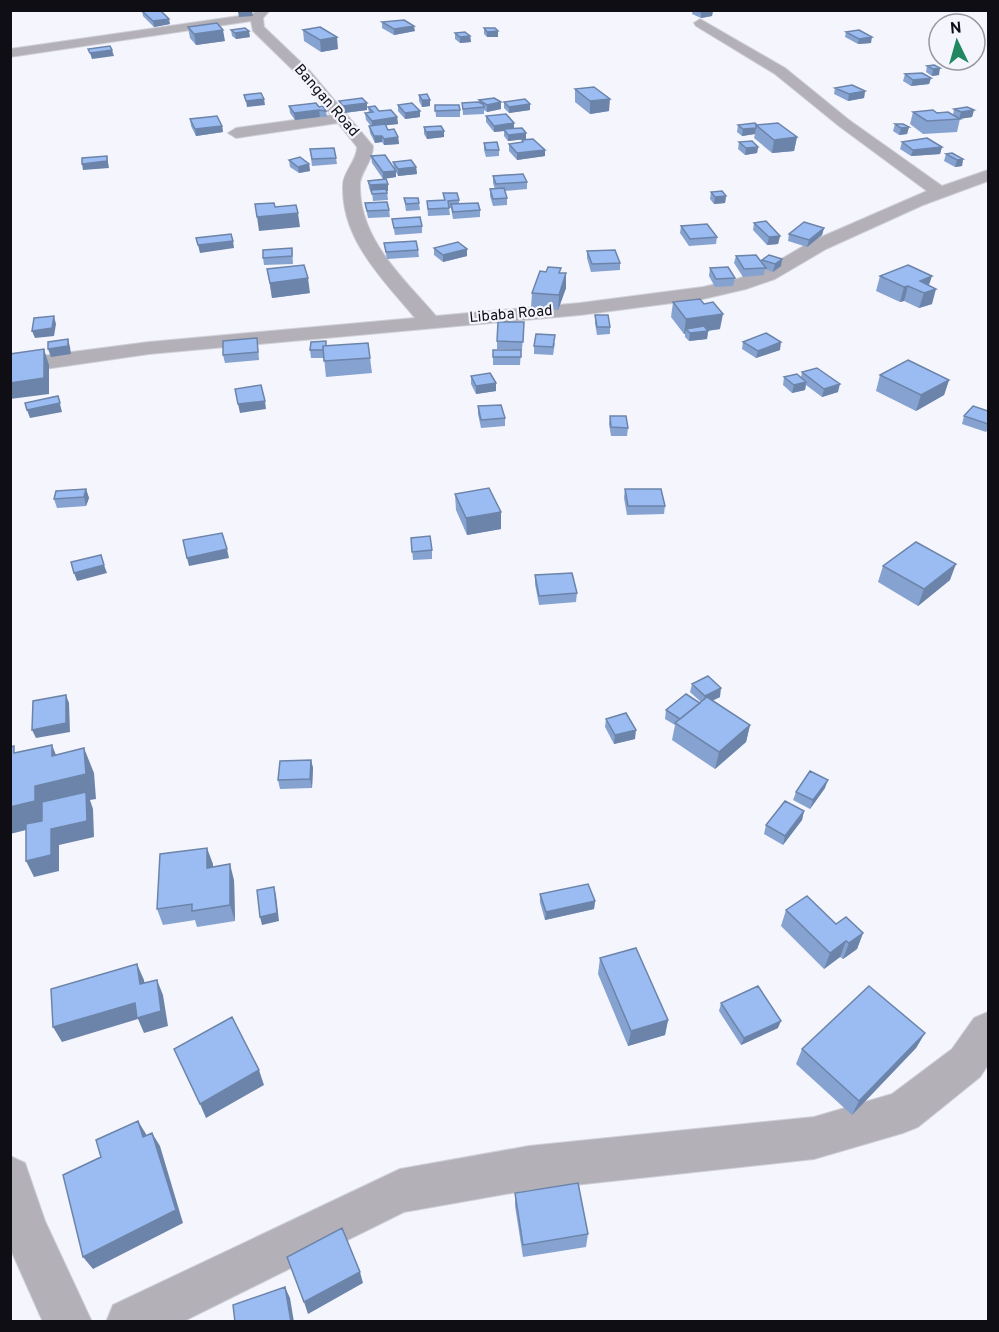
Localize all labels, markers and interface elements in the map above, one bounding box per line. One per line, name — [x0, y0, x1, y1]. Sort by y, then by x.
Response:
north arrow — [927, 12, 987, 72]
text: N — [949, 19, 962, 40]
street label: Bangan Road — [289, 61, 363, 141]
street label: Libaba Road — [469, 302, 553, 328]

